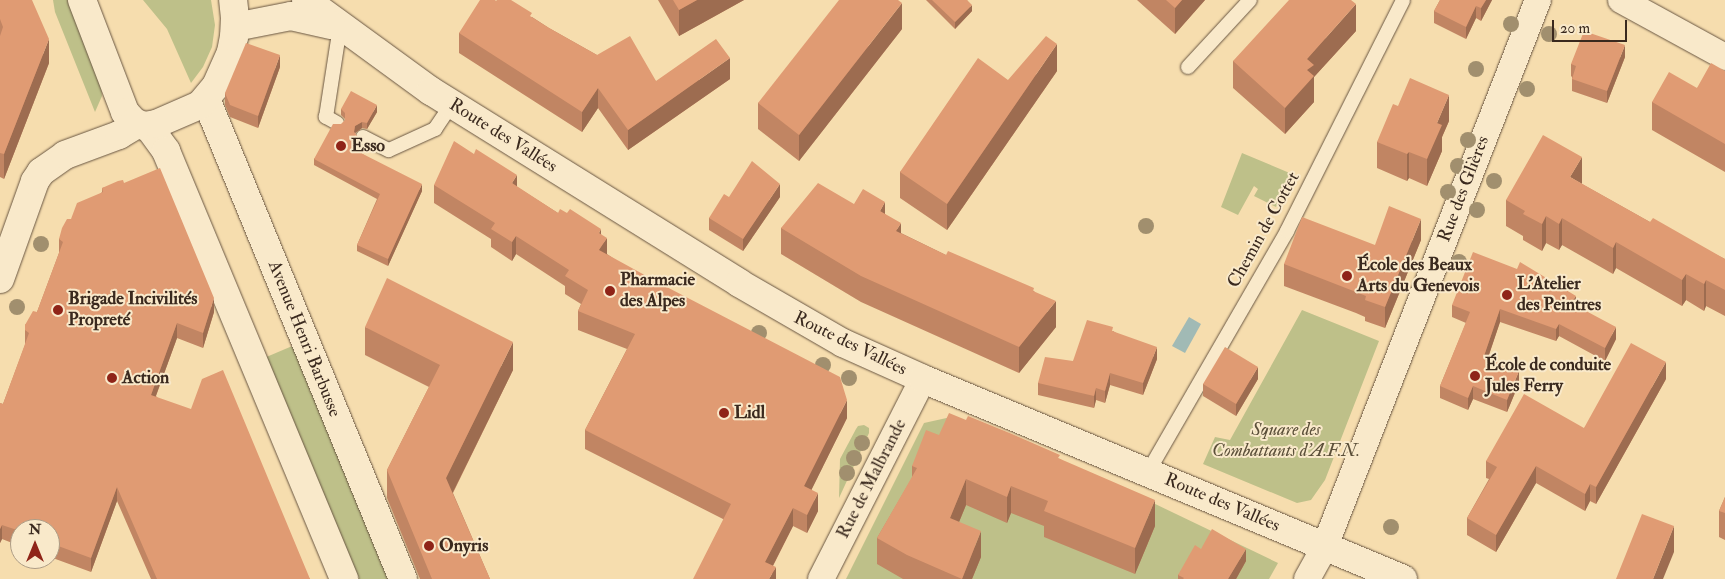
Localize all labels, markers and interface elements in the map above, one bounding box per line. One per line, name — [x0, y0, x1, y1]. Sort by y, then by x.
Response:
scale bar — [1555, 10, 1630, 42]
text: 20 m — [1560, 19, 1590, 38]
street label: Route des Vallées — [445, 94, 561, 178]
street label: Rue des Glières — [1434, 133, 1494, 245]
place label: Esso — [351, 135, 385, 157]
marker: Esso — [335, 140, 347, 152]
street label: Chemin de Cottet — [1223, 168, 1305, 292]
place label: École des Beaux Arts du Genevois — [1357, 255, 1480, 298]
street label: Avenue Henri Barbusse — [263, 258, 345, 420]
place label: Pharmacie des Alpes — [620, 270, 695, 312]
marker: École des Beaux Arts du Genevois — [1341, 270, 1353, 282]
place label: L'Atelier des Peintres — [1517, 274, 1601, 316]
marker: Pharmacie des Alpes — [604, 285, 616, 297]
place label: Brigade Incivilités Propreté — [68, 289, 197, 332]
marker: L'Atelier des Peintres — [1501, 289, 1513, 301]
marker: Brigade Incivilités Propreté — [52, 304, 64, 316]
street label: Route des Vallées — [790, 307, 910, 381]
place label: École de conduite Jules Ferry — [1485, 355, 1611, 398]
place label: Action — [122, 367, 169, 389]
marker: École de conduite Jules Ferry — [1469, 370, 1481, 382]
marker: Action — [106, 372, 118, 384]
place label: Lidl — [734, 402, 765, 424]
marker: Lidl — [718, 407, 730, 419]
street label: Rue de Malbrande — [833, 416, 911, 542]
park label: Square des Combattants d'A.F.N. — [1212, 420, 1360, 462]
street label: Route des Vallées — [1161, 469, 1283, 537]
north arrow — [10, 519, 60, 569]
text: N — [29, 521, 41, 538]
place label: Onyris — [439, 535, 488, 557]
marker: Onyris — [423, 540, 435, 552]

